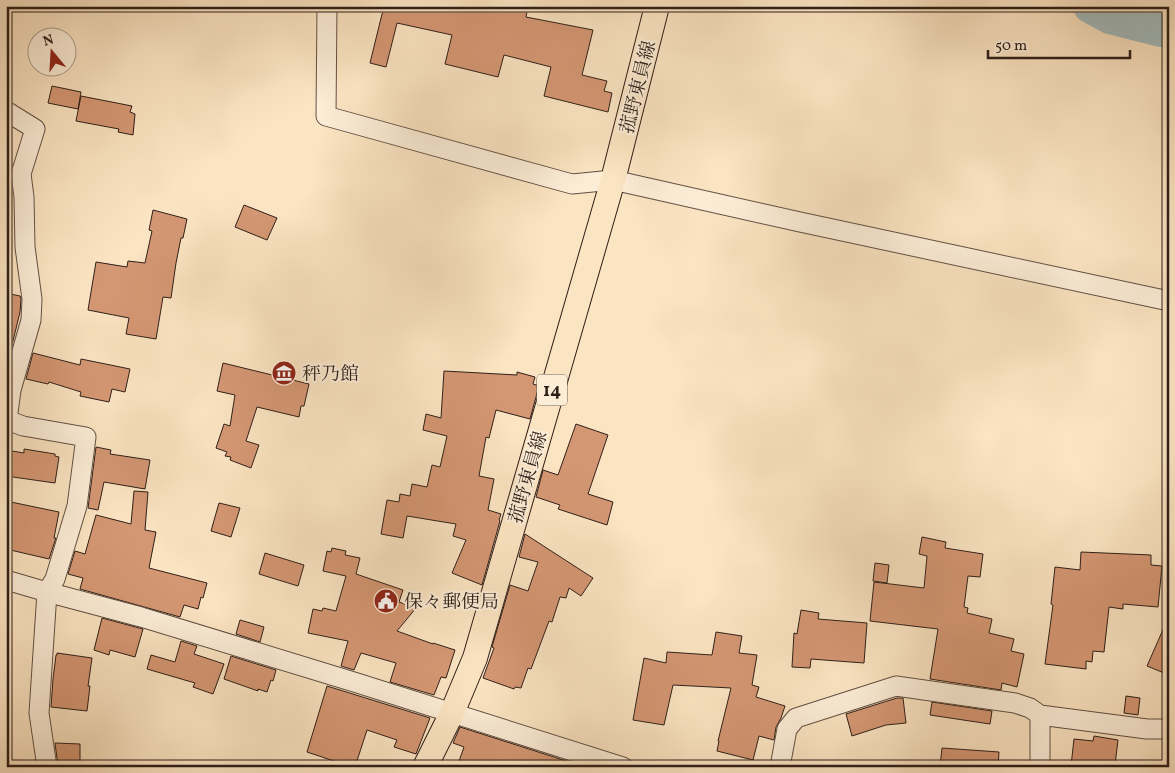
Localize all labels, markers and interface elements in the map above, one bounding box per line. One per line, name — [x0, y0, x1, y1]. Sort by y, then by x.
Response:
north arrow — [28, 28, 78, 78]
scale bar — [988, 28, 1130, 60]
text: N — [41, 30, 56, 52]
text: 50 m — [995, 36, 1027, 57]
street label: 菰野東員線 — [615, 38, 663, 137]
museum icon: 秤乃館 — [271, 360, 297, 386]
place label: 秤乃館 — [302, 362, 359, 388]
road number: 14 — [537, 374, 567, 406]
street label: 菰野東員線 — [503, 428, 555, 527]
public building icon: 保々郵便局 — [373, 588, 399, 614]
place label: 保々郵便局 — [404, 590, 499, 616]

